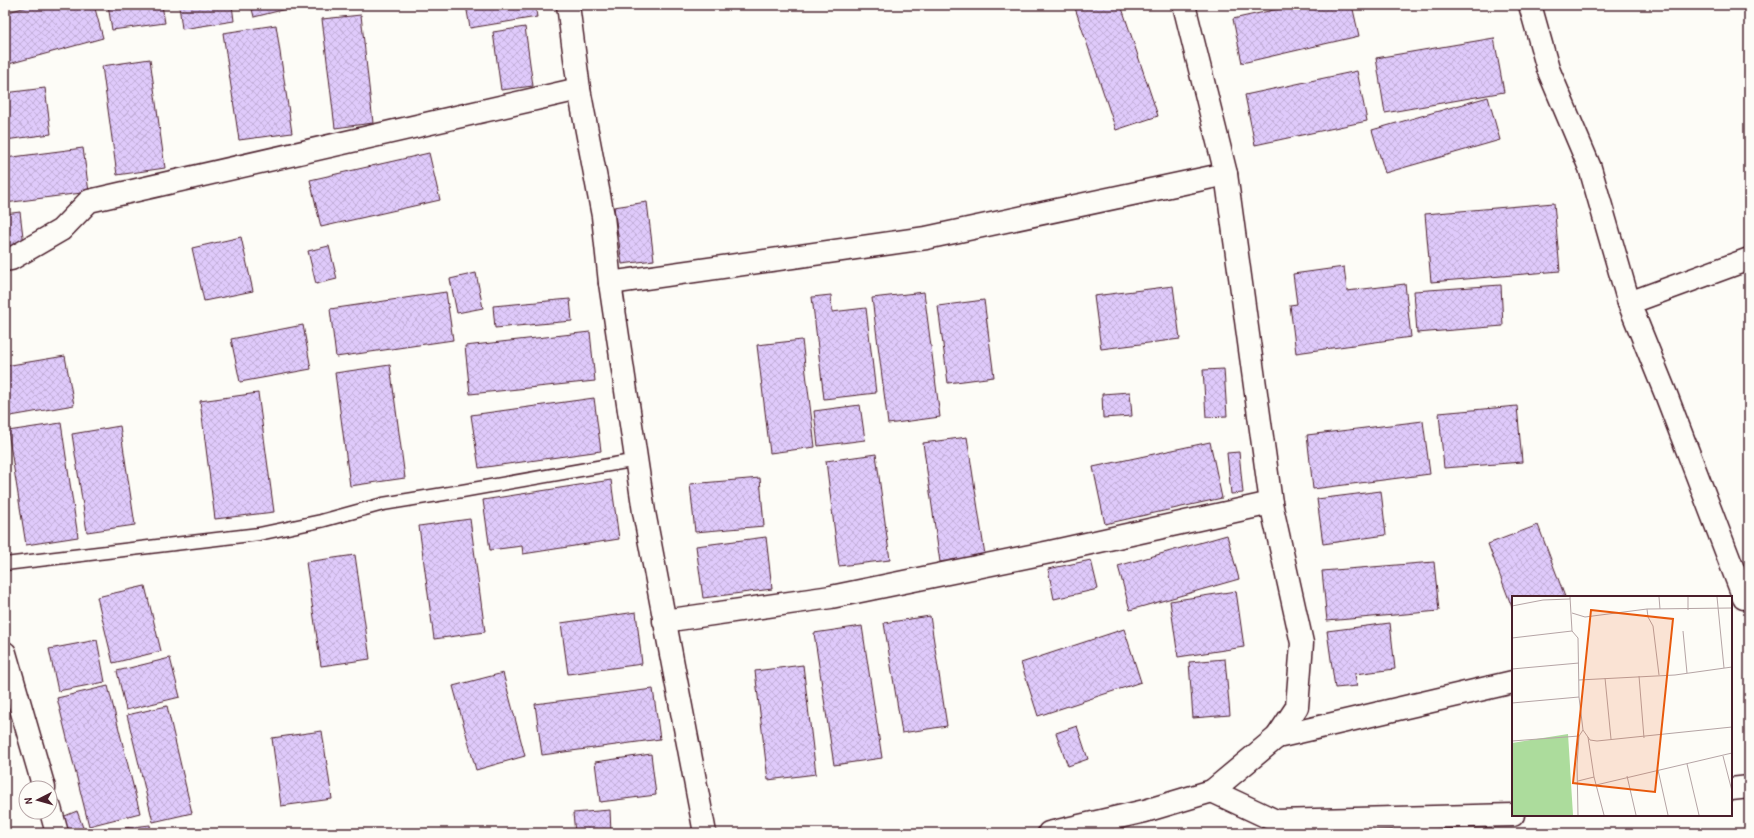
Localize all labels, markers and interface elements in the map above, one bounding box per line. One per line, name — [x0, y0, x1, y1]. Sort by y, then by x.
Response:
inset map — [1512, 596, 1732, 816]
north arrow — [18, 780, 58, 820]
text: N — [21, 797, 35, 805]

